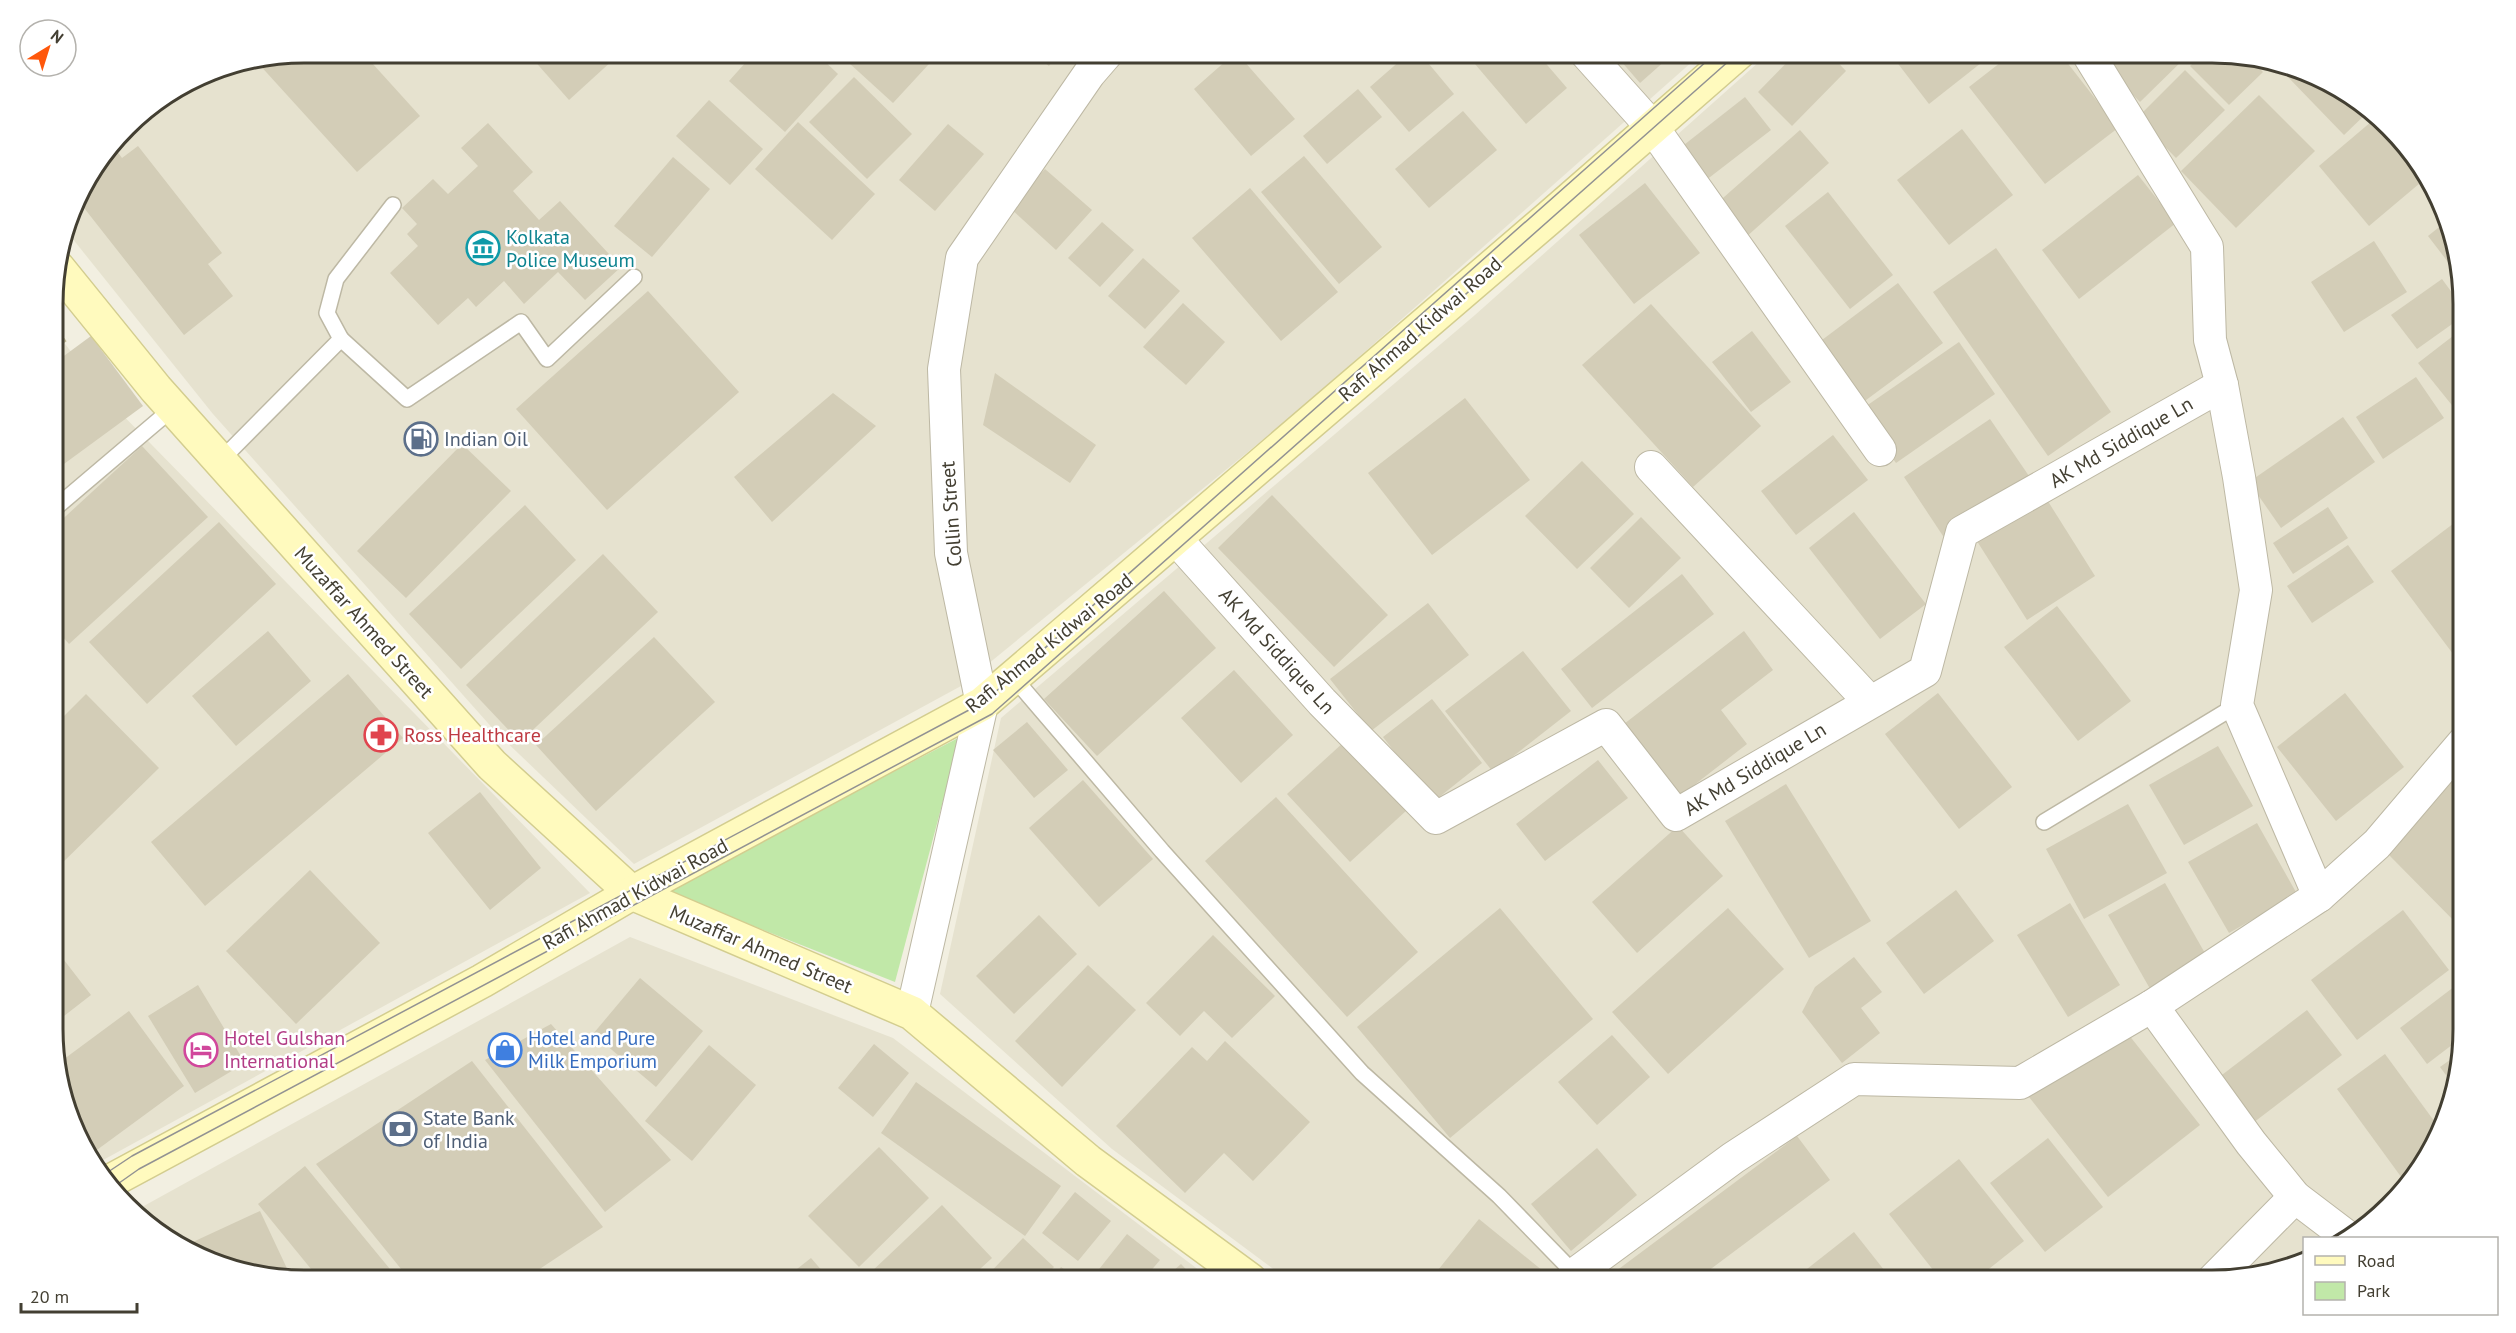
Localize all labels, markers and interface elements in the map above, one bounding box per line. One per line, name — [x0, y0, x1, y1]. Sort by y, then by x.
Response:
north arrow — [18, 18, 78, 78]
text: N — [47, 25, 68, 47]
place label: Kolkata Police Museum — [506, 224, 635, 273]
museum icon: Kolkata Police Museum — [465, 230, 501, 266]
street label: Rafi Ahmad Kidwai Road — [1333, 251, 1507, 407]
street label: AK Md Siddique Ln — [2045, 390, 2197, 494]
fuel station icon: Indian Oil — [403, 421, 439, 457]
place label: Indian Oil — [444, 426, 528, 452]
street label: Collin Street — [934, 460, 968, 568]
street label: Muzaffar Ahmed Street — [289, 541, 439, 704]
street label: Rafi Ahmad Kidwai Road — [960, 567, 1138, 719]
street label: AK Md Siddique Ln — [1213, 582, 1341, 720]
street label: AK Md Siddique Ln — [1679, 716, 1831, 822]
pharmacy icon: Ross Healthcare — [363, 717, 399, 753]
place label: Ross Healthcare — [404, 722, 541, 748]
street label: Rafi Ahmad Kidwai Road — [538, 832, 732, 956]
street label: Muzaffar Ahmed Street — [666, 899, 856, 999]
place label: Hotel Gulshan International — [224, 1025, 345, 1074]
place label: Hotel and Pure Milk Emporium — [528, 1025, 657, 1074]
hotel icon: Hotel Gulshan International — [183, 1032, 219, 1068]
shop icon: Hotel and Pure Milk Emporium — [487, 1032, 523, 1068]
place label: State Bank of India — [423, 1105, 515, 1154]
bank icon: State Bank of India — [382, 1111, 418, 1147]
legend — [2303, 1237, 2498, 1315]
text: Road — [2357, 1249, 2395, 1272]
scale bar — [21, 1276, 136, 1314]
text: Park — [2357, 1279, 2390, 1302]
text: 20 m — [30, 1285, 69, 1308]

